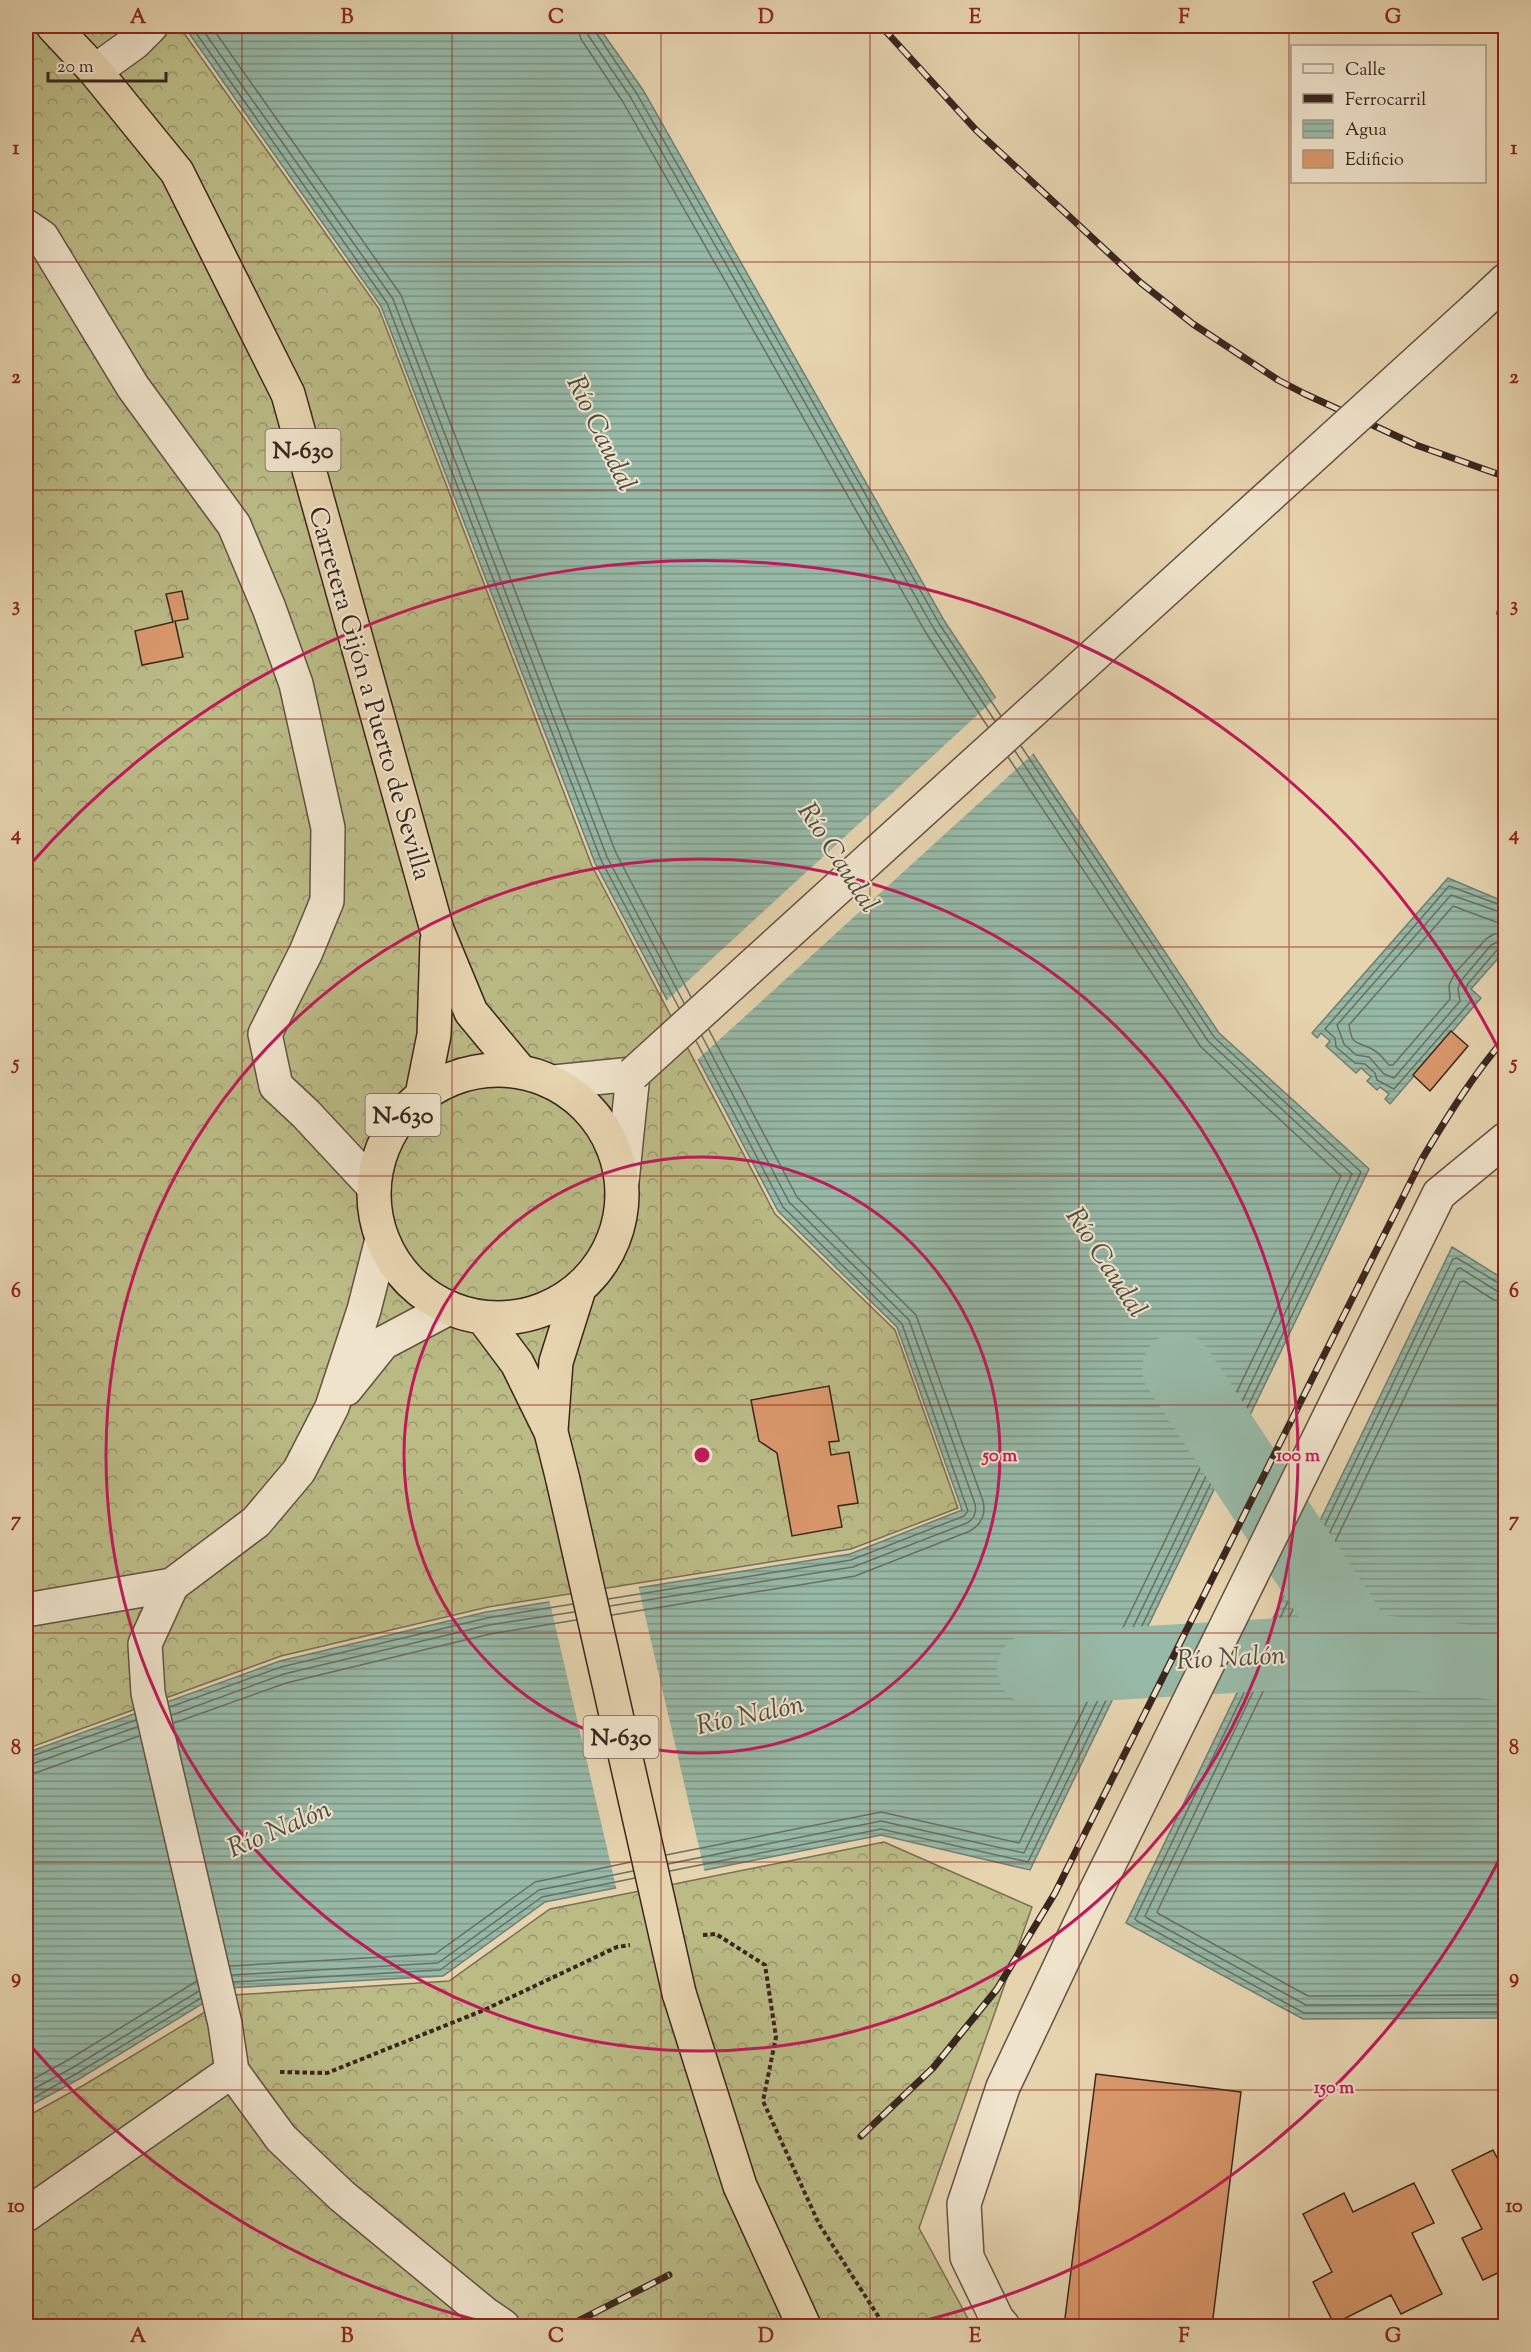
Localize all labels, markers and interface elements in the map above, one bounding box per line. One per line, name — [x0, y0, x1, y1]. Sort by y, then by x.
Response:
text: A — [130, 4, 147, 33]
text: B — [341, 4, 354, 33]
text: C — [548, 4, 564, 33]
text: D — [758, 4, 774, 33]
text: E — [969, 4, 982, 33]
text: F — [1178, 4, 1190, 33]
text: G — [1385, 4, 1402, 33]
scale bar — [48, 45, 166, 83]
legend — [1291, 45, 1486, 183]
text: 20 m — [57, 55, 94, 81]
text: Calle — [1345, 58, 1386, 84]
text: Ferrocarril — [1345, 88, 1426, 114]
text: Agua — [1345, 118, 1387, 144]
text: 1 — [13, 135, 20, 164]
text: 1 — [1511, 135, 1518, 164]
text: Edificio — [1345, 148, 1404, 174]
text: 2 — [11, 364, 21, 393]
text: 2 — [1509, 364, 1519, 393]
water label: Río Caudal — [555, 370, 645, 499]
road number: N-630 — [266, 429, 340, 471]
street label: Carretera Gijón a Puerto de Sevilla — [297, 503, 440, 885]
text: 3 — [12, 592, 20, 621]
text: 3 — [1510, 592, 1518, 621]
water label: Río Caudal — [787, 796, 887, 921]
text: 4 — [10, 821, 21, 850]
text: 4 — [1508, 821, 1519, 850]
text: 5 — [11, 1050, 20, 1079]
text: 5 — [1509, 1050, 1518, 1079]
road number: N-630 — [366, 1094, 440, 1136]
water label: Río Caudal — [1055, 1201, 1155, 1326]
text: 6 — [11, 1278, 21, 1307]
text: 6 — [1509, 1278, 1519, 1307]
text: 50 m — [981, 1444, 1017, 1470]
text: 100 m — [1276, 1444, 1320, 1470]
centre of rings — [692, 1445, 712, 1465]
text: 7 — [11, 1507, 22, 1536]
text: 7 — [1509, 1507, 1520, 1536]
water label: Río Nalón — [1176, 1637, 1287, 1682]
water label: Río Nalón — [693, 1686, 808, 1747]
road number: N-630 — [584, 1716, 658, 1758]
text: 8 — [11, 1735, 21, 1764]
text: 8 — [1509, 1735, 1519, 1764]
water label: Río Nalón — [222, 1791, 338, 1870]
text: 9 — [11, 1964, 21, 1993]
text: 9 — [1509, 1964, 1519, 1993]
text: 150 m — [1314, 2076, 1354, 2102]
text: 10 — [7, 2193, 25, 2222]
text: 10 — [1505, 2193, 1523, 2222]
text: A — [130, 2323, 147, 2352]
text: B — [341, 2323, 354, 2352]
text: C — [548, 2323, 564, 2352]
text: D — [758, 2323, 774, 2352]
text: E — [969, 2323, 982, 2352]
text: F — [1178, 2323, 1190, 2352]
text: G — [1385, 2323, 1402, 2352]

